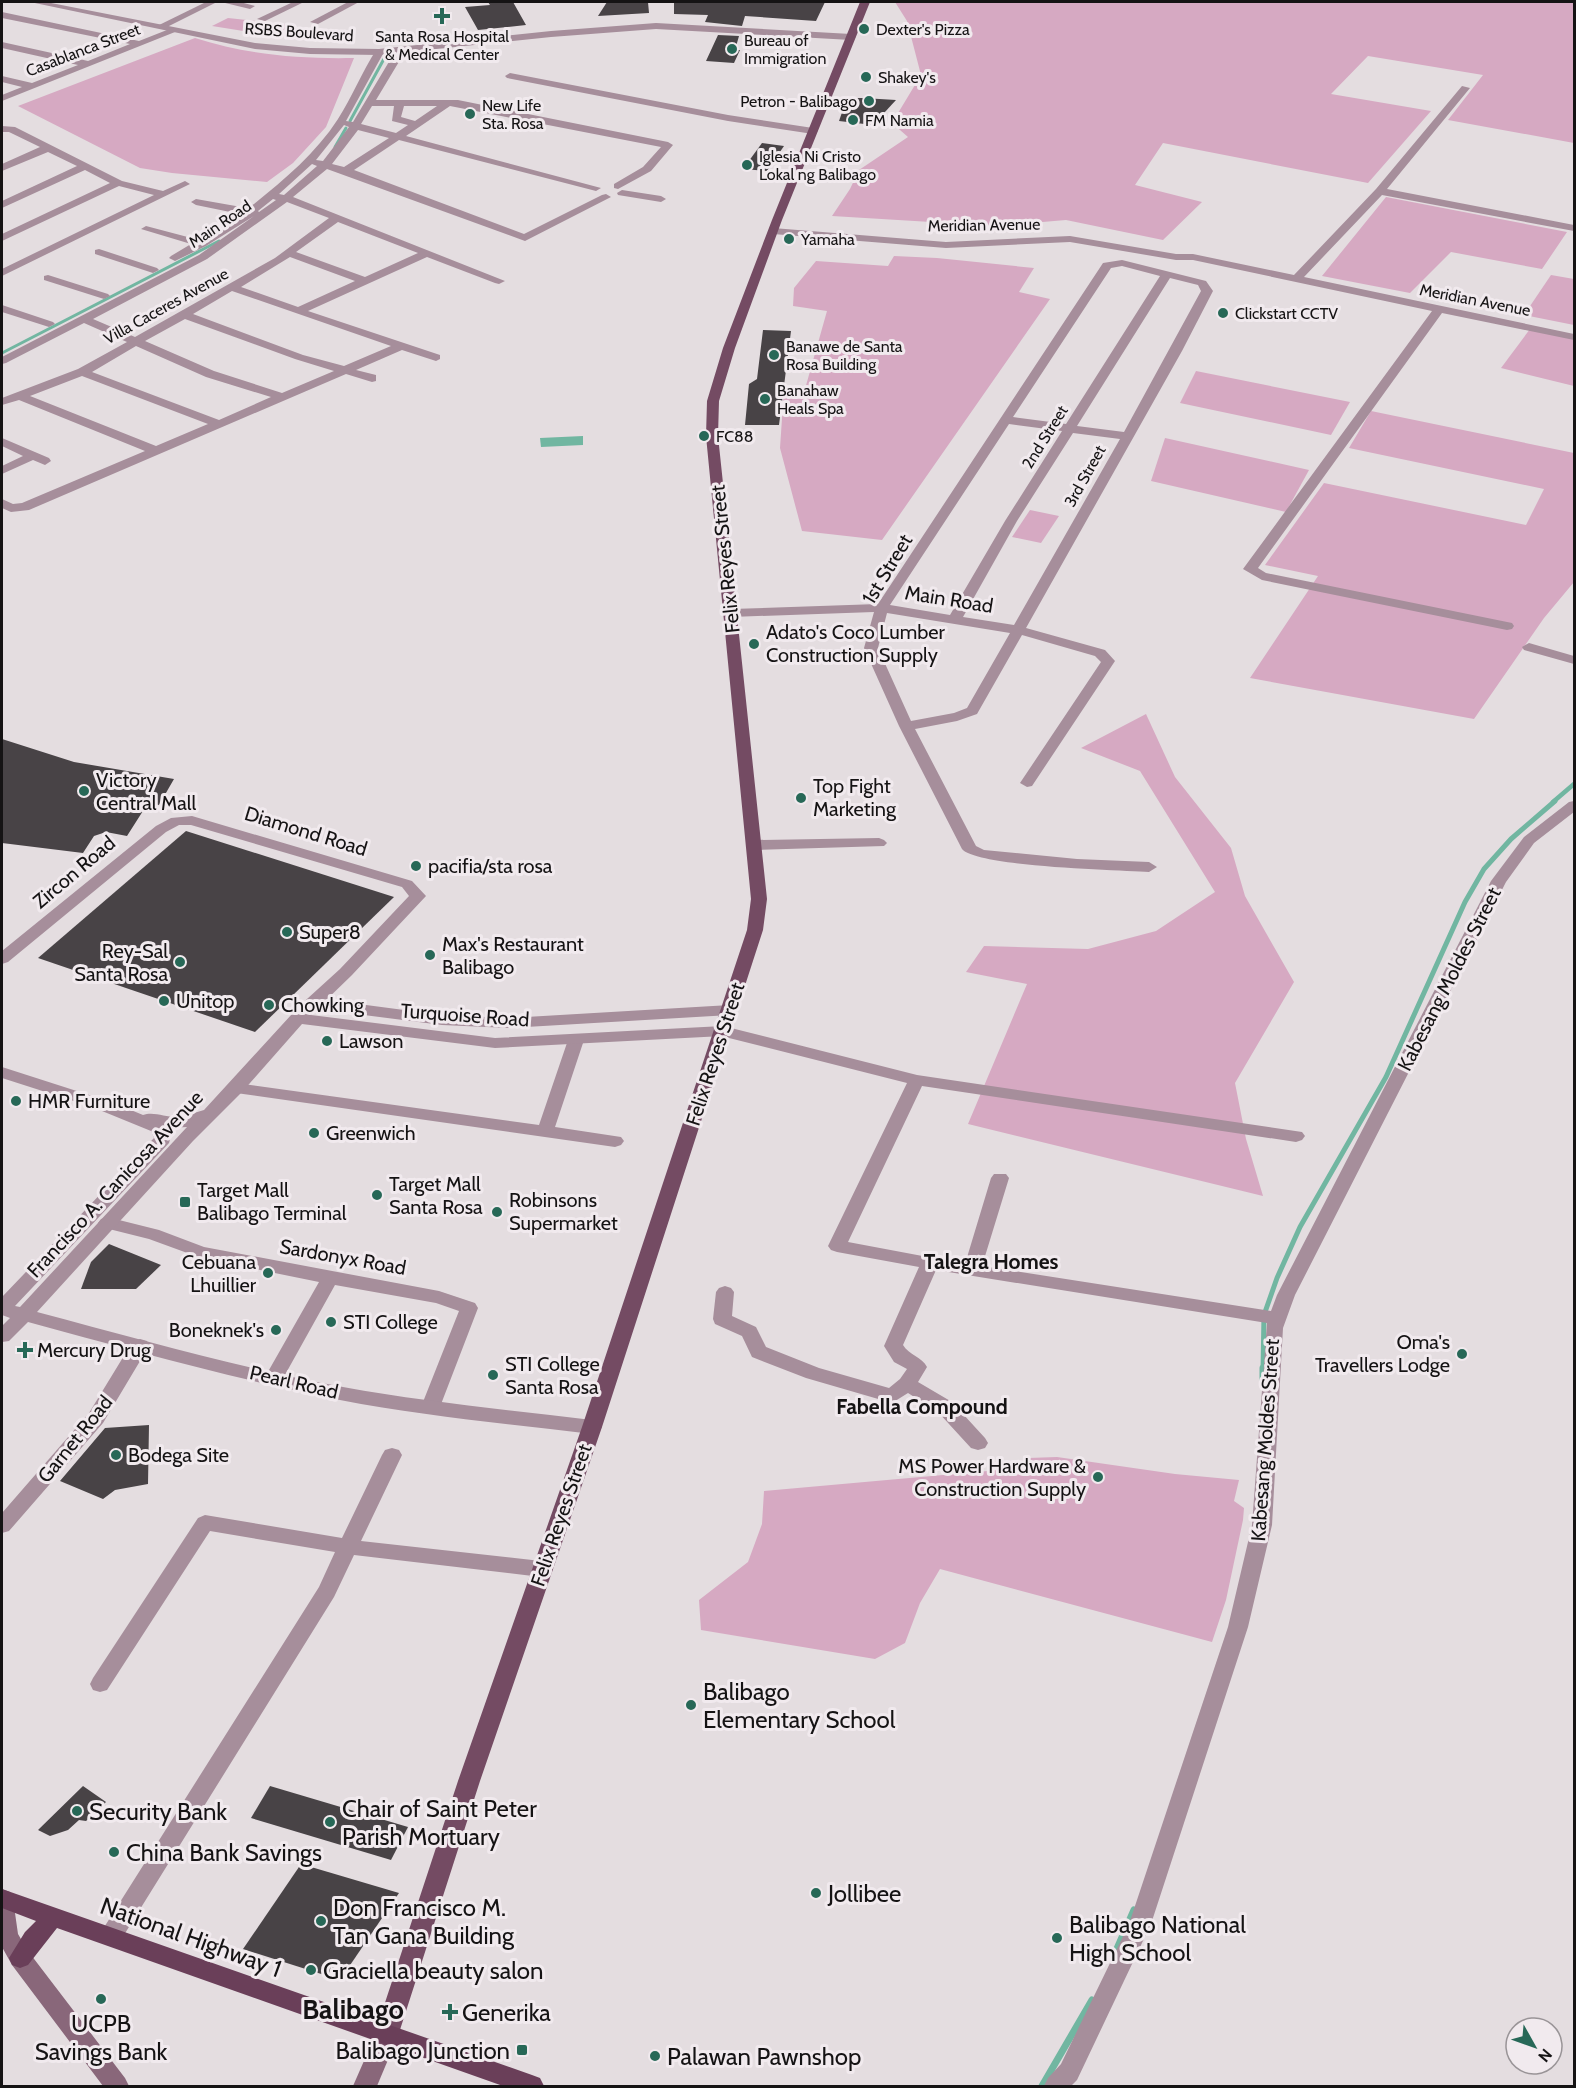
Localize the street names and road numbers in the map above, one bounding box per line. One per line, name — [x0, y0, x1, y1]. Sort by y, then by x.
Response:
street label: Casablanca Street — [23, 19, 143, 81]
street label: RSBS Boulevard — [244, 19, 354, 45]
street label: Main Road — [185, 196, 255, 252]
street label: Meridian Avenue — [928, 215, 1040, 235]
street label: Villa Caceres Avenue — [100, 264, 232, 348]
street label: Meridian Avenue — [1418, 280, 1532, 320]
street label: 2nd Street — [1018, 401, 1072, 472]
street label: 3rd Street — [1060, 442, 1110, 510]
street label: Felix Reyes Street — [705, 483, 745, 634]
street label: 1st Street — [857, 529, 917, 608]
street label: Main Road — [903, 580, 995, 618]
street label: Diamond Road — [242, 801, 370, 861]
street label: Zircon Road — [28, 831, 120, 913]
street label: Kabesang Moldes Street — [1392, 883, 1506, 1075]
street label: Felix Reyes Street — [681, 979, 749, 1129]
street label: Turquoise Road — [400, 999, 530, 1031]
street label: Francisco A. Canicosa Avenue — [22, 1086, 208, 1282]
street label: Sardonyx Road — [278, 1234, 408, 1280]
street label: Kabesang Moldes Street — [1246, 1338, 1284, 1542]
street label: Pearl Road — [247, 1360, 341, 1404]
street label: Garnet Road — [33, 1390, 117, 1488]
street label: Felix Reyes Street — [525, 1440, 597, 1589]
street label: National Highway 1 — [96, 1891, 286, 1983]

